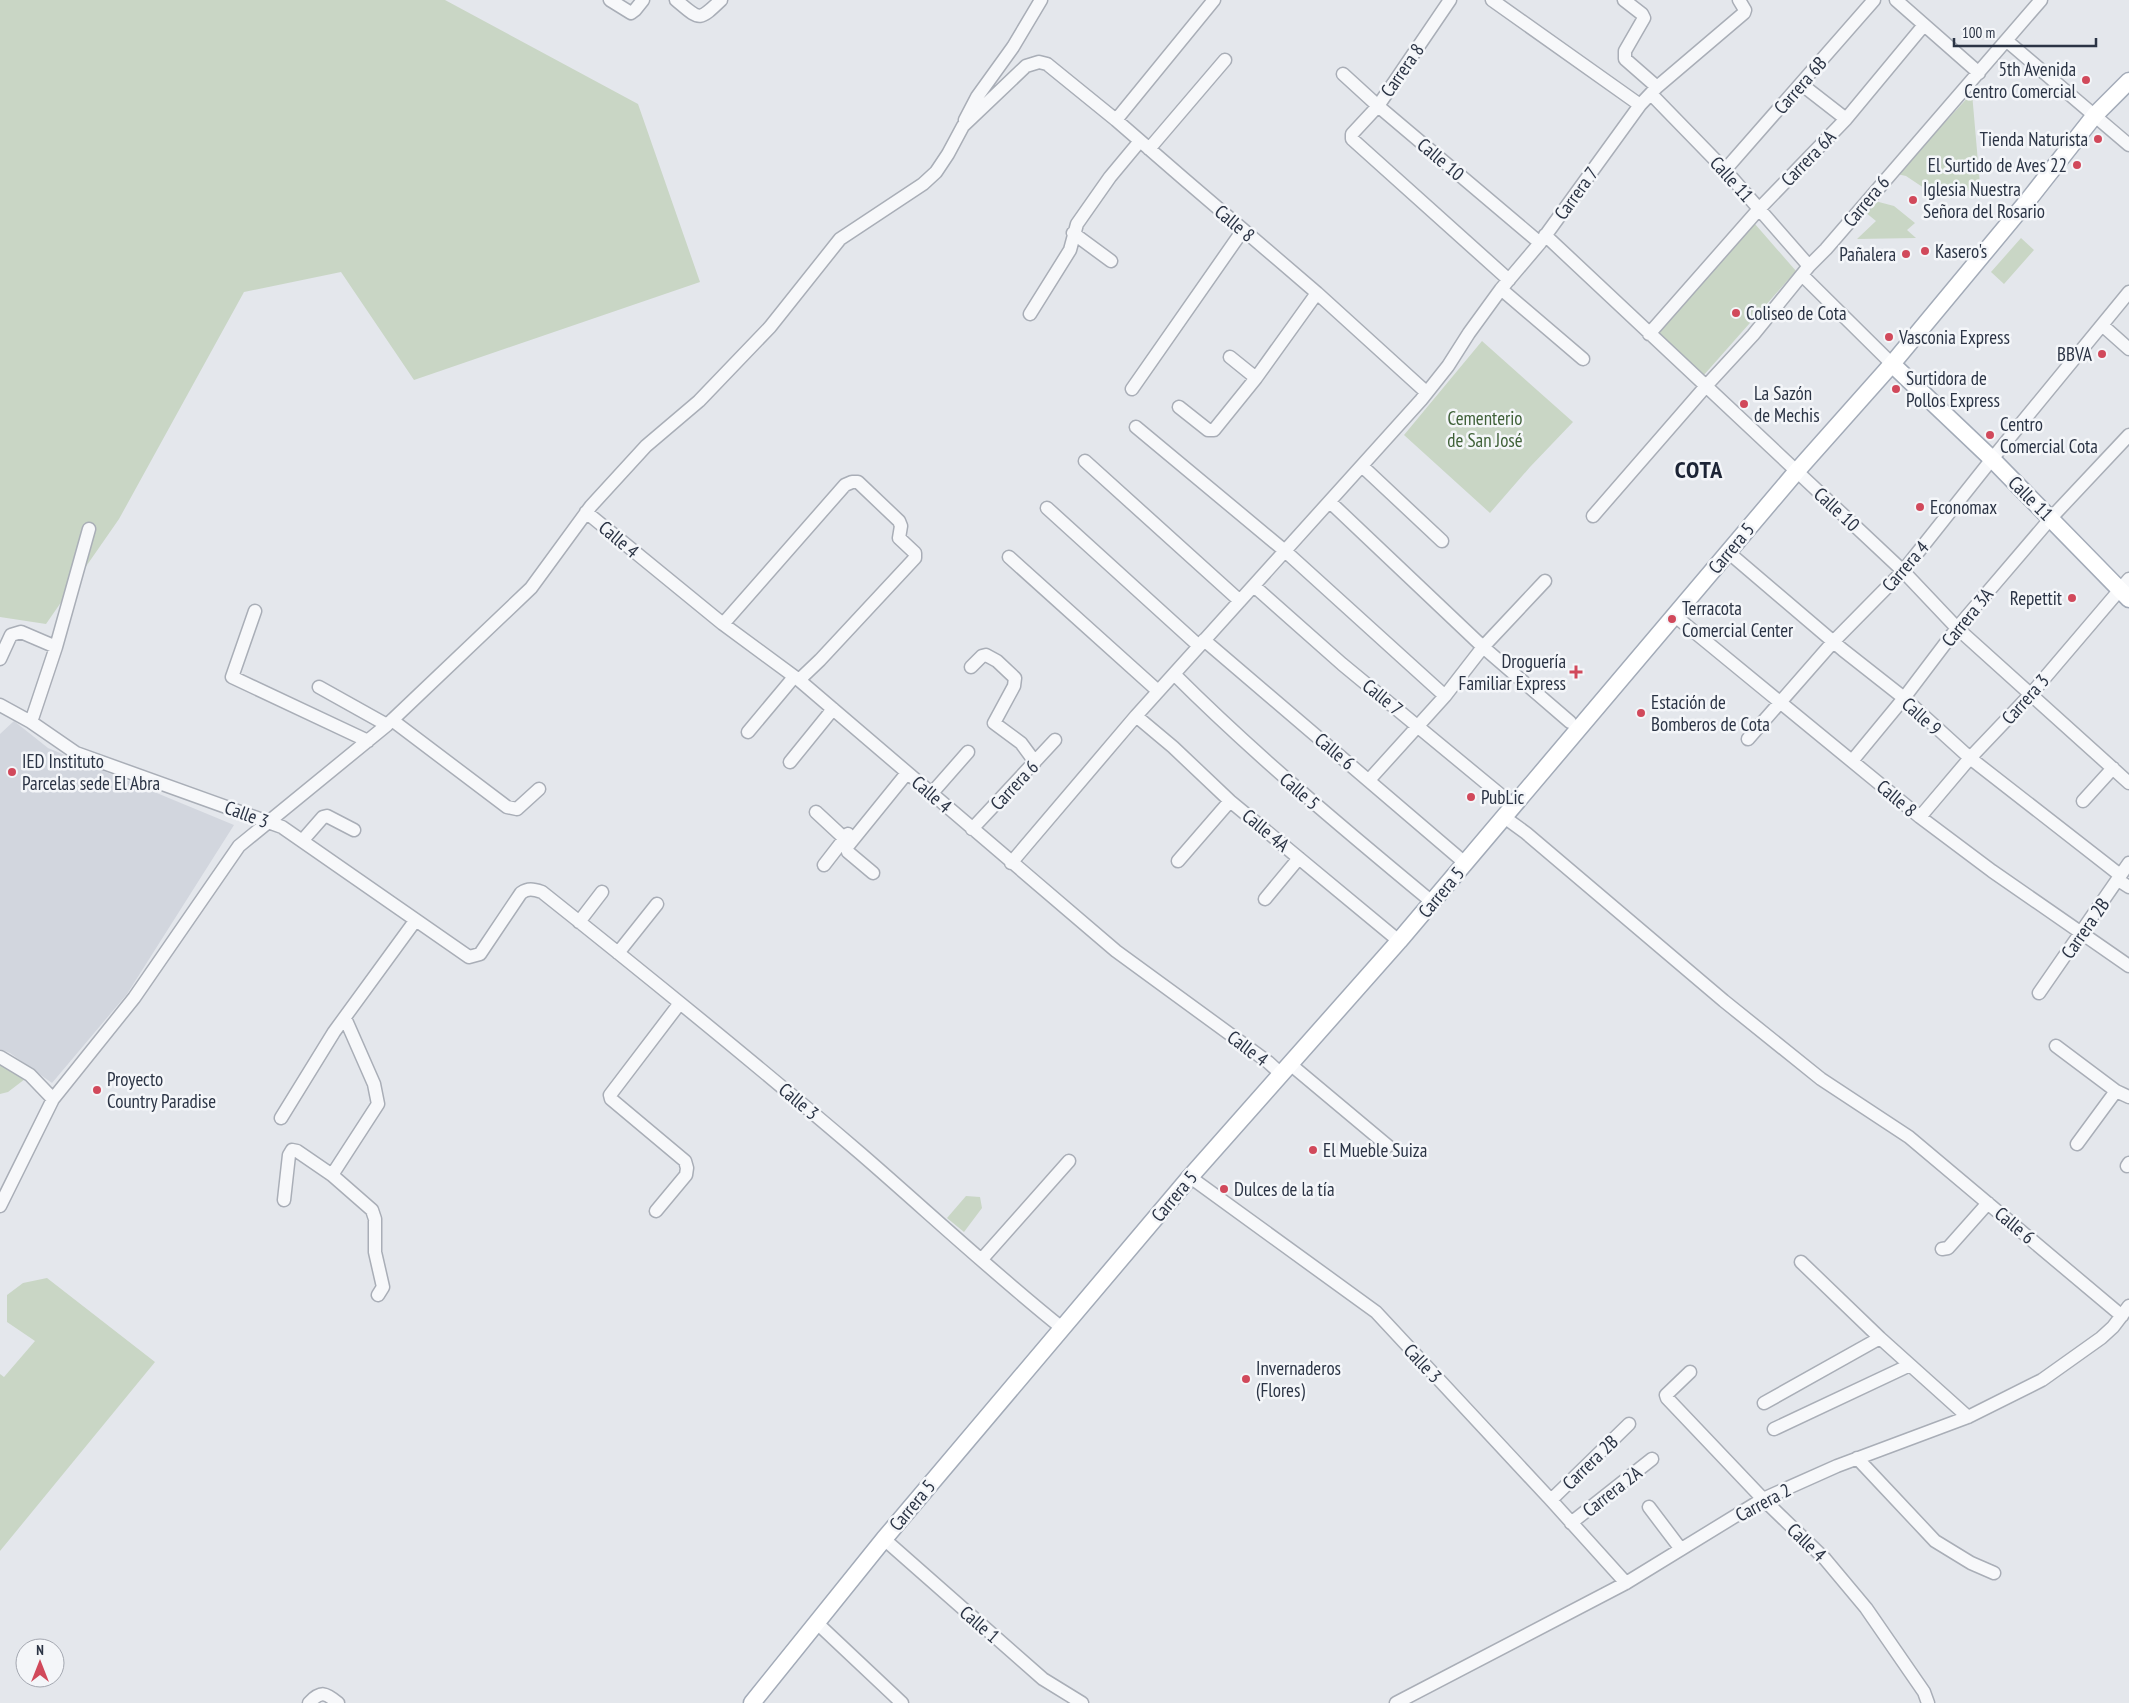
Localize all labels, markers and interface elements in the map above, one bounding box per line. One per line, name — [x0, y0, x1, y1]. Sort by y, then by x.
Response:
scale bar — [1954, 15, 2096, 47]
text: 100 m — [1962, 23, 1995, 42]
street label: Carrera 8 — [1375, 39, 1429, 101]
street label: Carrera 6B — [1768, 51, 1832, 119]
place label: 5th Avenida Centro Comercial — [1964, 57, 2077, 103]
marker: 5th Avenida Centro Comercial — [2080, 74, 2092, 86]
street label: Carrera 6A — [1776, 125, 1840, 191]
place label: Tienda Naturista — [1979, 127, 2088, 151]
street label: Calle 10 — [1413, 132, 1469, 186]
marker: Tienda Naturista — [2092, 133, 2104, 145]
street label: Calle 11 — [1705, 151, 1759, 207]
place label: El Surtido de Aves 22 — [1928, 153, 2067, 177]
marker: El Surtido de Aves 22 — [2071, 159, 2083, 171]
street label: Carrera 7 — [1549, 162, 1603, 224]
street label: Carrera 6 — [1838, 170, 1894, 232]
place label: Iglesia Nuestra Señora del Rosario — [1923, 177, 2045, 223]
marker: Iglesia Nuestra Señora del Rosario — [1907, 194, 1919, 206]
street label: Calle 8 — [1210, 199, 1260, 247]
place label: Kasero's — [1935, 239, 1987, 263]
place label: Pañalera — [1839, 242, 1896, 266]
marker: Kasero's — [1919, 245, 1931, 257]
marker: Pañalera — [1900, 248, 1912, 260]
place label: Coliseo de Cota — [1746, 301, 1847, 325]
marker: Coliseo de Cota — [1730, 307, 1742, 319]
place label: Vasconia Express — [1898, 325, 2010, 349]
marker: Vasconia Express — [1883, 331, 1895, 343]
place label: BBVA — [2057, 342, 2092, 366]
marker: BBVA — [2096, 348, 2108, 360]
place label: Surtidora de Pollos Express — [1906, 366, 2000, 412]
place label: La Sazón de Mechis — [1754, 381, 1820, 427]
marker: Surtidora de Pollos Express — [1890, 383, 1902, 395]
marker: La Sazón de Mechis — [1738, 398, 1750, 410]
park label: Cementerio de San José — [1447, 406, 1523, 452]
place label: Centro Comercial Cota — [2000, 412, 2098, 458]
marker: Centro Comercial Cota — [1984, 429, 1996, 441]
district label: COTA — [1675, 454, 1723, 485]
street label: Calle 11 — [2003, 470, 2059, 526]
street label: Calle 10 — [1809, 482, 1865, 536]
place label: Economax — [1930, 495, 1997, 519]
marker: Economax — [1914, 501, 1926, 513]
street label: Calle 4 — [594, 515, 644, 563]
street label: Carrera 5 — [1703, 517, 1759, 579]
street label: Carrera 4 — [1876, 535, 1934, 596]
street label: Carrera 3A — [1936, 583, 1998, 651]
place label: Repettit — [2010, 586, 2063, 610]
marker: Repettit — [2066, 592, 2078, 604]
place label: Terracota Comercial Center — [1682, 596, 1794, 642]
marker: Terracota Comercial Center — [1666, 613, 1678, 625]
place label: Droguería Familiar Express — [1459, 649, 1566, 695]
marker: Droguería Familiar Express — [1570, 666, 1582, 678]
street label: Carrera 3 — [1996, 669, 2054, 729]
street label: Calle 7 — [1358, 673, 1408, 721]
place label: Estación de Bomberos de Cota — [1651, 690, 1770, 736]
street label: Calle 9 — [1897, 692, 1947, 740]
marker: Estación de Bomberos de Cota — [1635, 707, 1647, 719]
street label: Calle 6 — [1310, 727, 1360, 775]
place label: IED Instituto Parcelas sede El Abra — [22, 749, 160, 795]
street label: Carrera 6 — [985, 755, 1043, 815]
marker: IED Instituto Parcelas sede El Abra — [6, 766, 18, 778]
street label: Calle 5 — [1275, 767, 1325, 815]
street label: Calle 4 — [907, 770, 957, 818]
street label: Calle 8 — [1872, 774, 1922, 822]
place label: PubLic — [1481, 785, 1525, 809]
marker: PubLic — [1465, 791, 1477, 803]
street label: Calle 3 — [222, 795, 272, 833]
street label: Calle 4A — [1237, 803, 1295, 857]
street label: Carrera 5 — [1413, 861, 1469, 923]
street label: Carrera 2B — [2055, 893, 2115, 963]
street label: Calle 4 — [1223, 1025, 1274, 1071]
place label: Proyecto Country Paradise — [107, 1067, 216, 1113]
street label: Calle 3 — [774, 1077, 824, 1125]
marker: Proyecto Country Paradise — [91, 1084, 103, 1096]
place label: El Mueble Suiza — [1323, 1138, 1427, 1162]
marker: El Mueble Suiza — [1307, 1144, 1319, 1156]
street label: Carrera 5 — [1146, 1165, 1202, 1227]
place label: Dulces de la tía — [1234, 1177, 1335, 1201]
marker: Dulces de la tía — [1218, 1183, 1230, 1195]
street label: Calle 6 — [1990, 1201, 2040, 1249]
street label: Calle 3 — [1399, 1338, 1447, 1388]
place label: Invernaderos (Flores) — [1256, 1356, 1341, 1402]
marker: Invernaderos (Flores) — [1240, 1373, 1252, 1385]
street label: Carrera 2B — [1557, 1429, 1623, 1494]
street label: Carrera 2A — [1578, 1460, 1646, 1522]
street label: Carrera 5 — [884, 1474, 940, 1536]
street label: Carrera 2 — [1731, 1477, 1795, 1527]
street label: Calle 4 — [1782, 1518, 1832, 1567]
street label: Calle 1 — [955, 1600, 1005, 1648]
north arrow — [15, 1638, 65, 1688]
text: N — [36, 1641, 44, 1659]

